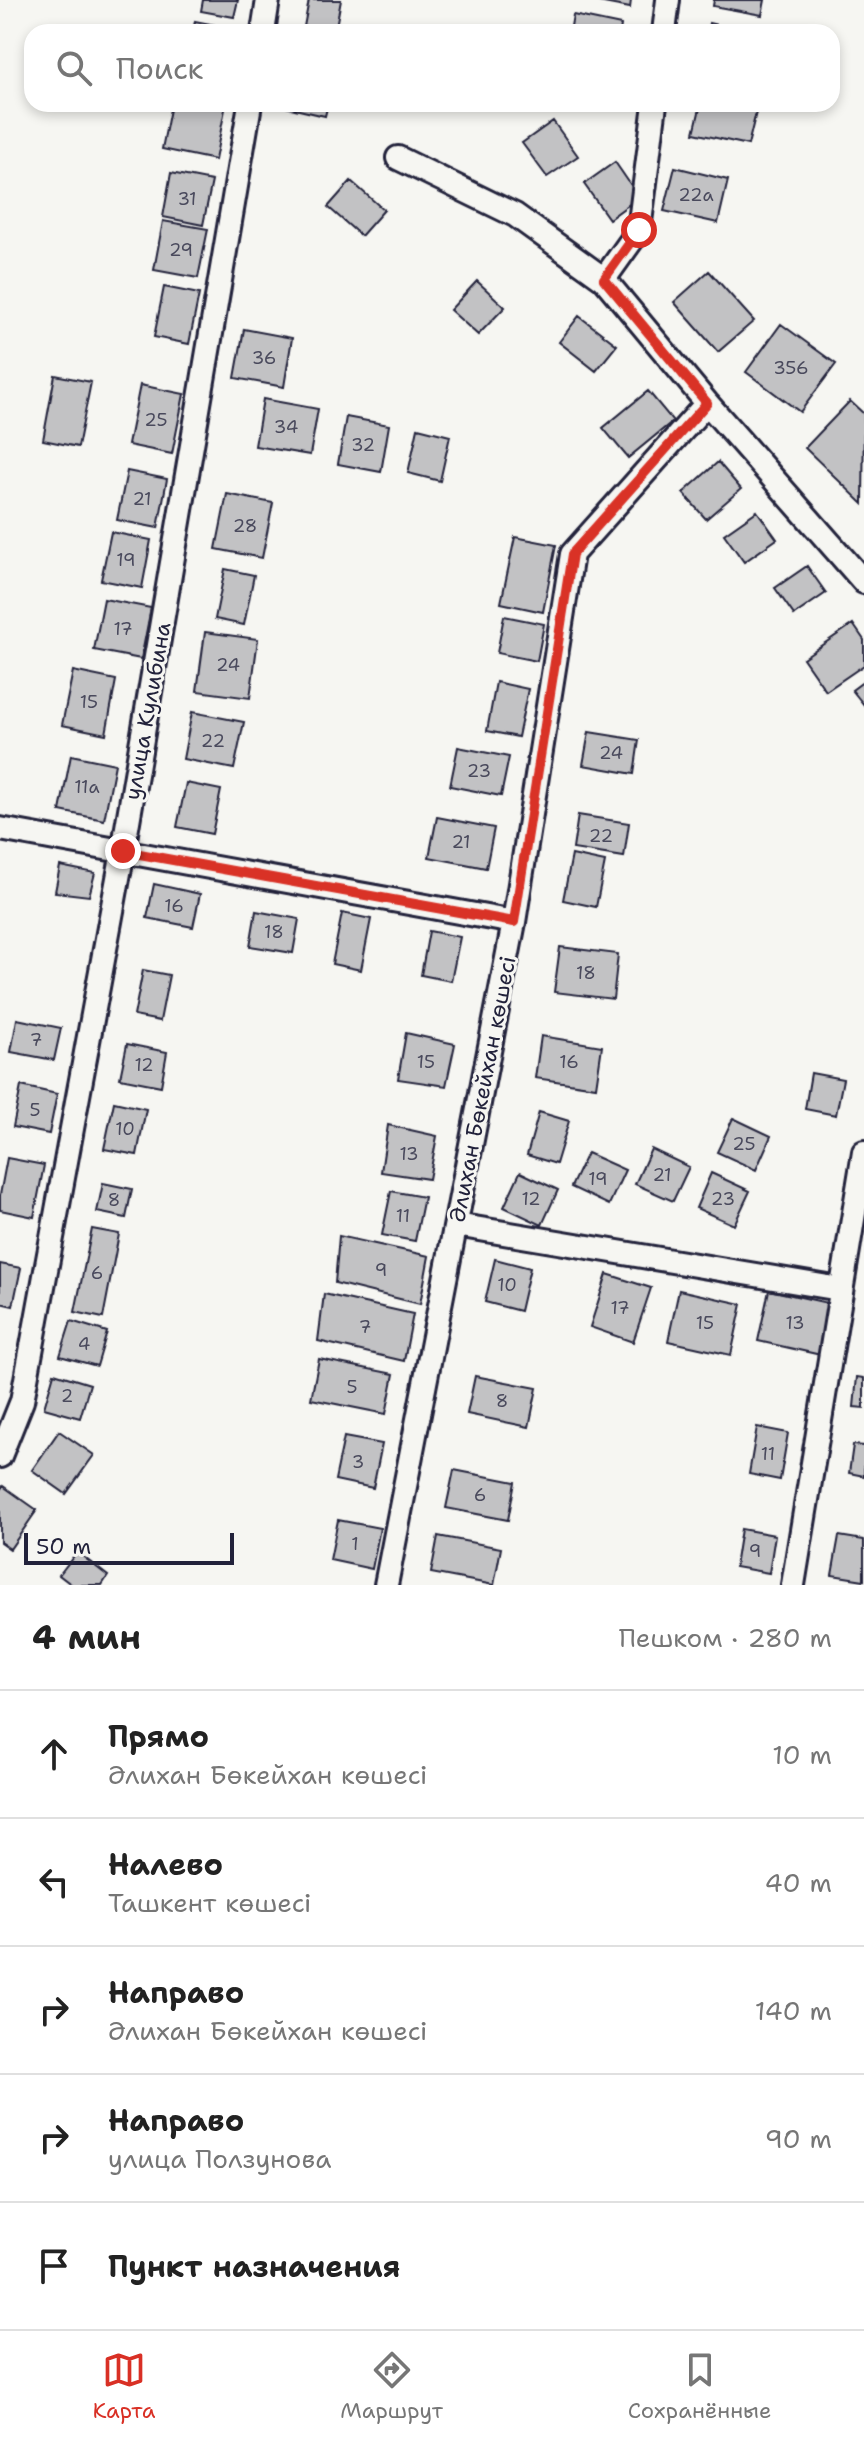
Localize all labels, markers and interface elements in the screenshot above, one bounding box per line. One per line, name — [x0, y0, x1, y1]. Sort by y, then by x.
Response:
search box — [24, 24, 840, 112]
icon: search — [52, 46, 96, 90]
text: Поиск — [116, 48, 204, 89]
house number: 22а — [678, 183, 714, 207]
house number: 31 — [177, 187, 197, 211]
route start — [621, 212, 657, 248]
house number: 29 — [169, 238, 193, 262]
house number: 36 — [252, 346, 276, 370]
house number: 356 — [773, 356, 809, 380]
house number: 25 — [144, 408, 168, 432]
house number: 34 — [274, 415, 298, 439]
house number: 32 — [351, 433, 375, 457]
house number: 21 — [132, 487, 152, 511]
house number: 28 — [233, 514, 257, 538]
house number: 19 — [116, 548, 136, 572]
house number: 17 — [113, 617, 133, 641]
street label: улица Кулибина — [118, 620, 177, 802]
house number: 24 — [216, 653, 240, 677]
house number: 15 — [80, 690, 98, 714]
house number: 22 — [201, 729, 225, 753]
house number: 24 — [599, 741, 623, 765]
house number: 23 — [467, 759, 491, 783]
house number: 11а — [74, 775, 100, 799]
house number: 22 — [589, 824, 613, 848]
house number: 21 — [451, 830, 471, 854]
route end — [105, 833, 141, 869]
house number: 16 — [164, 894, 184, 918]
house number: 18 — [264, 920, 284, 944]
street label: Әлихан Бөкейхан көшесі — [442, 954, 523, 1225]
house number: 18 — [576, 961, 596, 985]
house number: 7 — [30, 1028, 42, 1052]
house number: 15 — [417, 1050, 435, 1074]
house number: 16 — [559, 1050, 579, 1074]
house number: 12 — [134, 1053, 154, 1077]
house number: 5 — [29, 1098, 41, 1122]
house number: 10 — [115, 1117, 135, 1141]
house number: 25 — [732, 1132, 756, 1156]
house number: 13 — [399, 1142, 419, 1166]
house number: 21 — [652, 1163, 672, 1187]
house number: 19 — [588, 1167, 608, 1191]
house number: 12 — [521, 1187, 541, 1211]
house number: 23 — [711, 1187, 735, 1211]
house number: 8 — [108, 1188, 120, 1212]
house number: 11 — [396, 1204, 410, 1228]
house number: 9 — [375, 1258, 387, 1282]
house number: 6 — [91, 1261, 103, 1285]
house number: 10 — [497, 1273, 517, 1297]
house number: 17 — [610, 1296, 630, 1320]
house number: 15 — [696, 1311, 714, 1335]
house number: 13 — [785, 1311, 805, 1335]
house number: 7 — [359, 1315, 371, 1339]
house number: 4 — [78, 1332, 90, 1356]
house number: 5 — [346, 1375, 358, 1399]
house number: 2 — [61, 1384, 73, 1408]
house number: 8 — [496, 1389, 508, 1413]
house number: 11 — [761, 1442, 775, 1466]
house number: 3 — [352, 1450, 364, 1474]
house number: 6 — [474, 1483, 486, 1507]
scale bar — [24, 1529, 234, 1565]
text: 50 m — [36, 1532, 91, 1561]
house number: 1 — [351, 1532, 359, 1556]
house number: 9 — [749, 1539, 761, 1563]
text: 4 мин — [32, 1614, 141, 1660]
text: Пешком · 280 m — [619, 1620, 832, 1655]
text: Прямо — [108, 1716, 209, 1757]
icon: ahead — [32, 1732, 76, 1776]
text: 10 m — [772, 1737, 832, 1772]
text: Әлихан Бөкейхан көшесі — [108, 1757, 427, 1792]
text: Налево — [108, 1844, 223, 1885]
icon: left — [32, 1860, 76, 1904]
text: 40 m — [765, 1865, 832, 1900]
text: Ташкент көшесі — [108, 1885, 311, 1920]
text: Направо — [108, 1972, 244, 2013]
icon: right — [32, 1988, 76, 2032]
text: 140 m — [755, 1993, 832, 2028]
text: Әлихан Бөкейхан көшесі — [108, 2013, 427, 2048]
text: Направо — [108, 2100, 244, 2141]
icon: right — [32, 2116, 76, 2160]
text: 90 m — [765, 2121, 832, 2156]
text: улица Ползунова — [108, 2141, 331, 2176]
icon: arrive — [32, 2244, 76, 2288]
text: Пункт назначения — [108, 2246, 400, 2287]
tab: Карта — [92, 2348, 155, 2425]
tab: Маршрут — [340, 2348, 443, 2425]
tab: Сохранённые — [628, 2348, 772, 2425]

